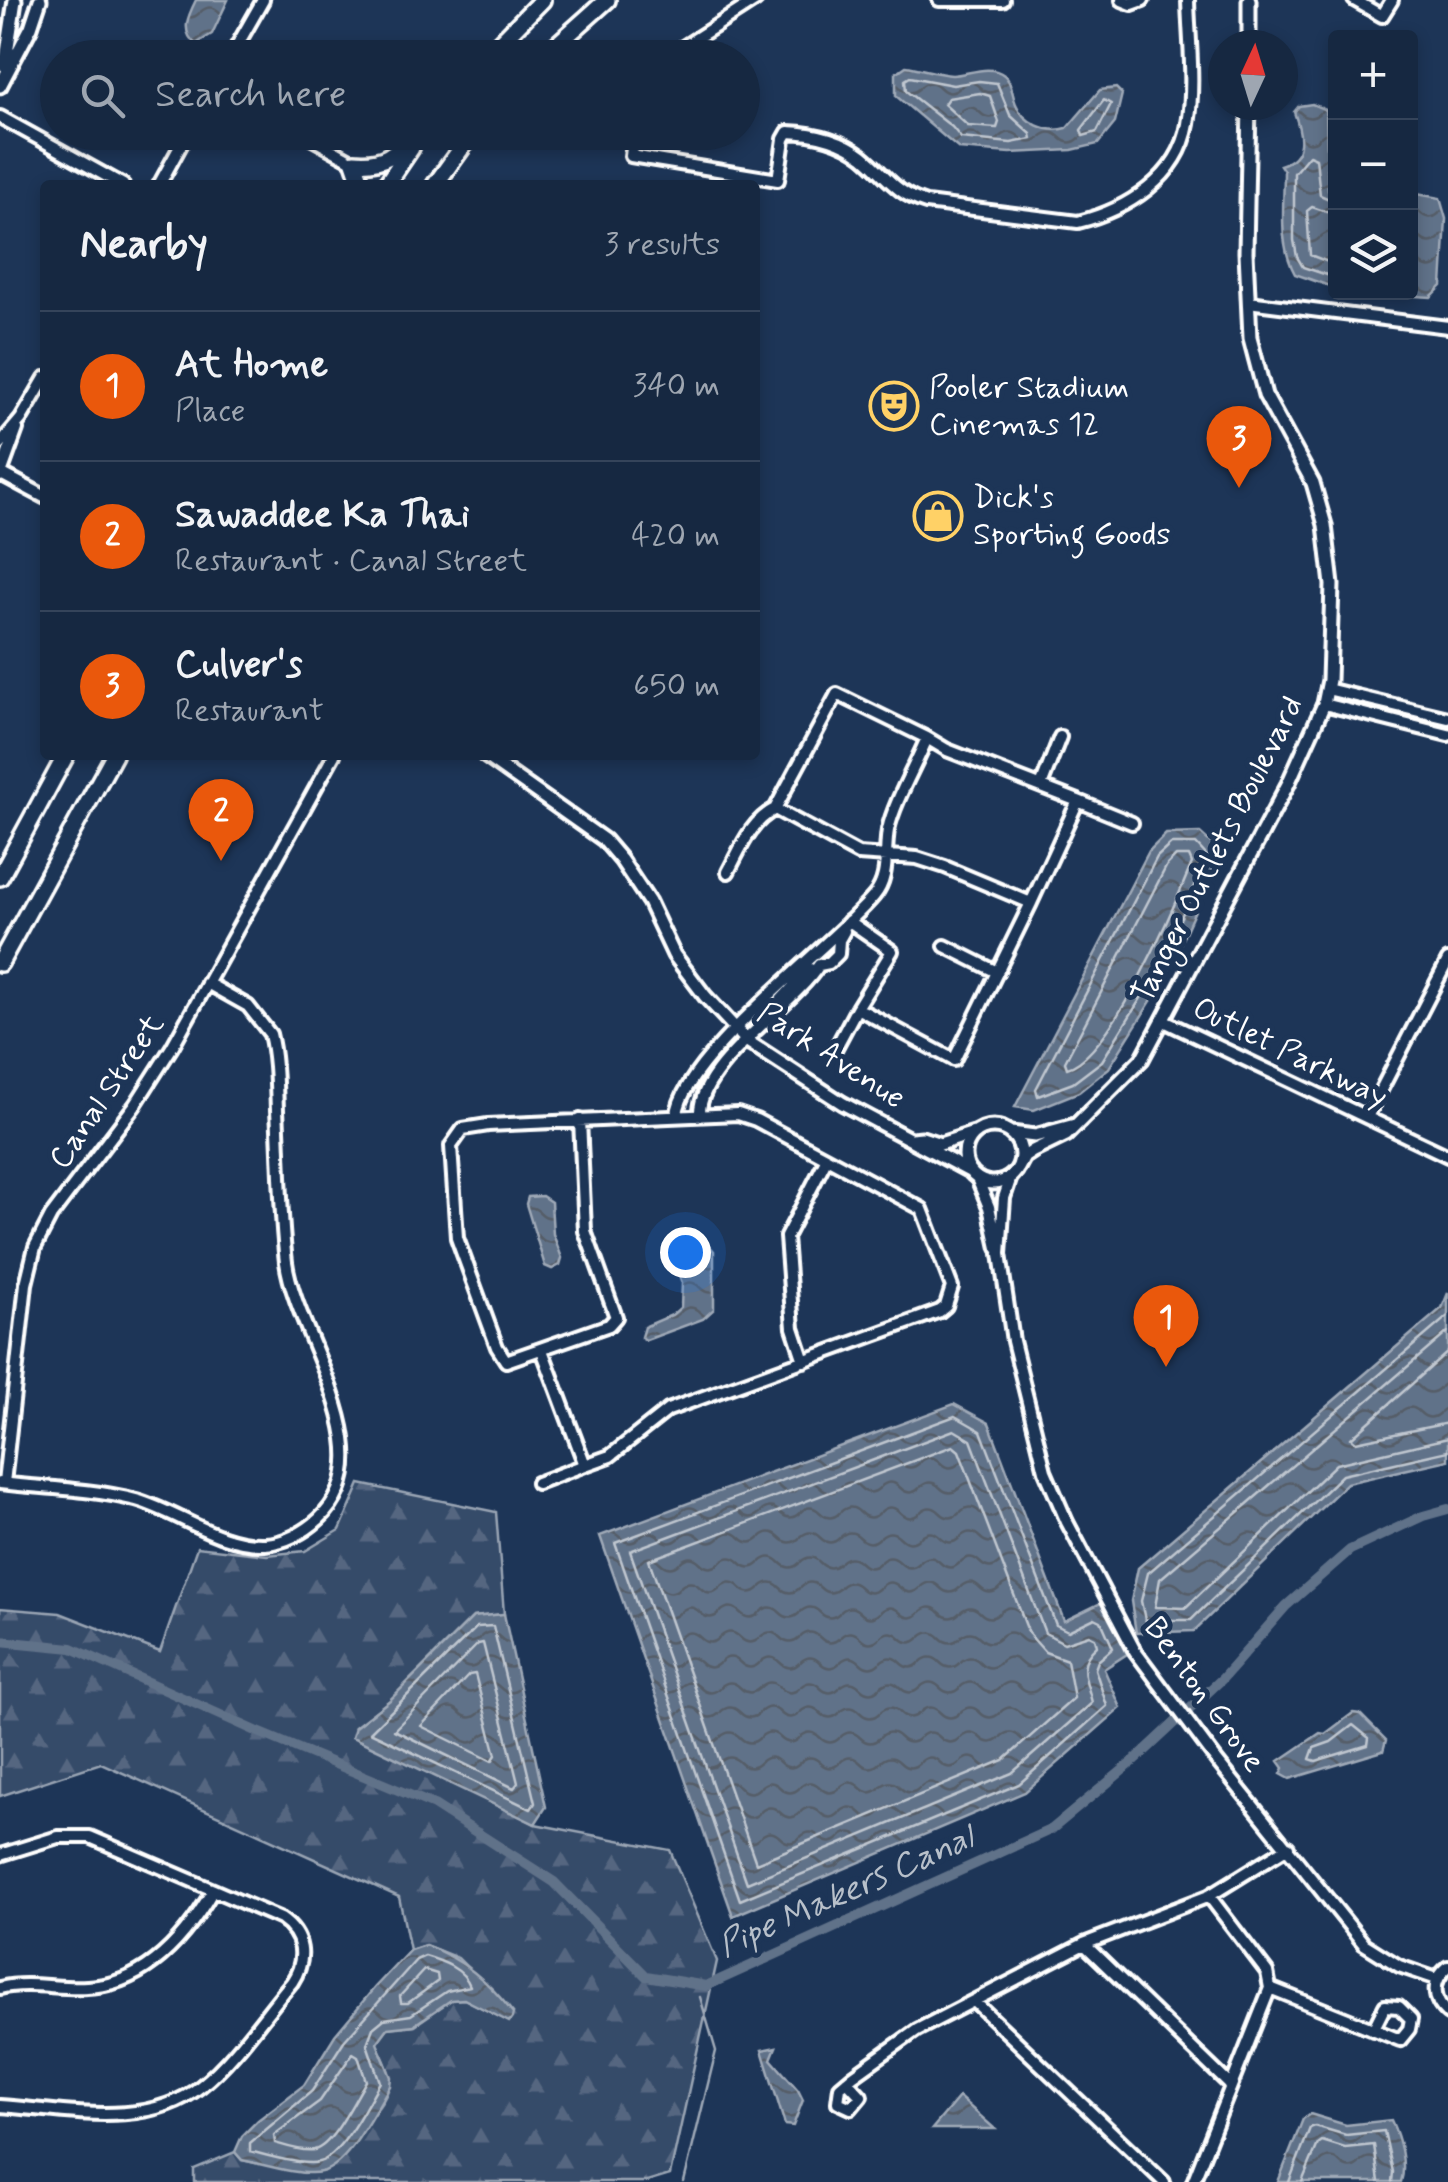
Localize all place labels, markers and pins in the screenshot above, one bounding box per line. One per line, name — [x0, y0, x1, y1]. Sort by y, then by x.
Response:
place label: Pooler Stadium Cinemas 12 — [929, 367, 1129, 446]
theatre icon: Pooler Stadium Cinemas 12 — [868, 380, 920, 432]
pin: 3 — [1206, 406, 1272, 488]
place label: Dick's Sporting Goods — [973, 477, 1171, 559]
shop icon: Dick's Sporting Goods — [912, 490, 964, 542]
pin: 2 — [188, 778, 254, 861]
pin: 1 — [1134, 1284, 1198, 1367]

